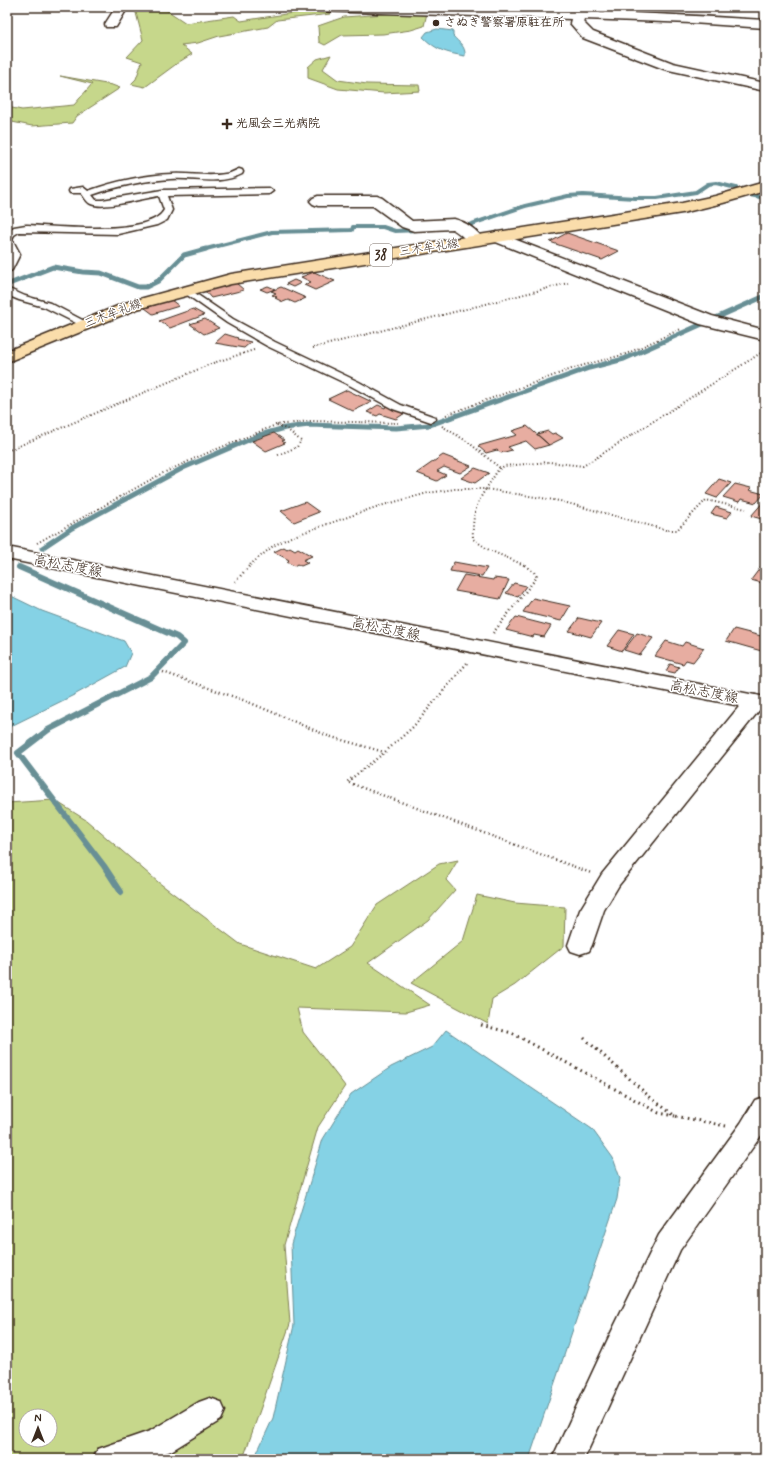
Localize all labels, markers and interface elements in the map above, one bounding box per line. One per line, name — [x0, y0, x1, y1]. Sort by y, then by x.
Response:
place label: さぬき警察署原駐在所 — [444, 15, 565, 31]
marker: さぬき警察署原駐在所 — [431, 18, 441, 28]
place label: 光風会三光病院 — [236, 116, 320, 132]
marker: 光風会三光病院 — [221, 118, 233, 130]
street label: 三木牟礼線 — [398, 235, 460, 261]
road number: 38 — [370, 244, 392, 266]
street label: 三木牟礼線 — [82, 296, 144, 332]
street label: 高松志度線 — [32, 550, 104, 582]
street label: 高松志度線 — [350, 613, 422, 645]
street label: 高松志度線 — [668, 676, 740, 708]
north arrow — [18, 1408, 58, 1448]
text: N — [34, 1412, 42, 1426]

